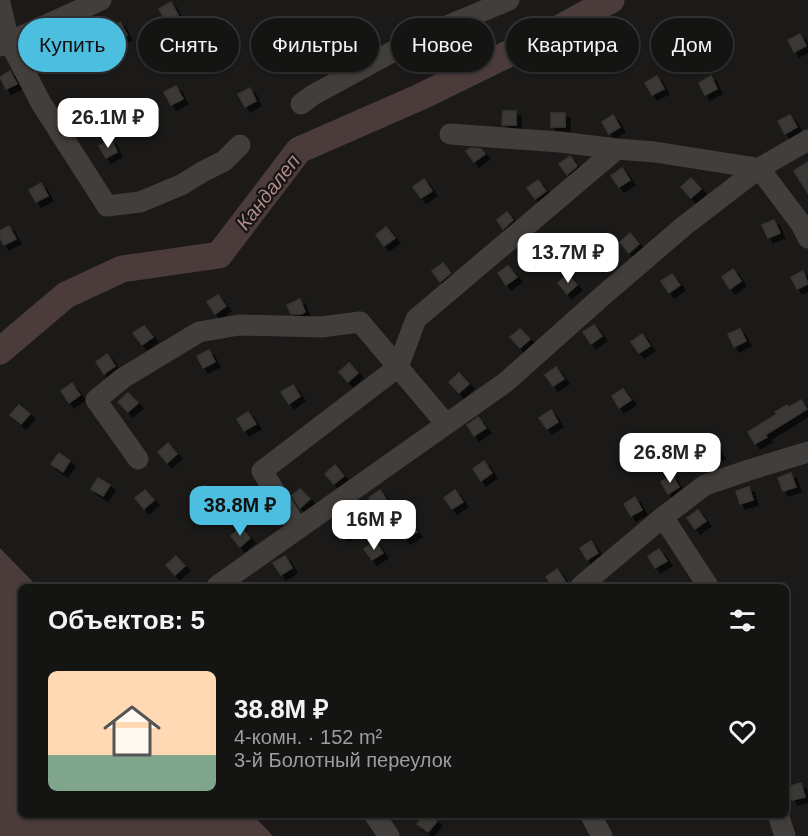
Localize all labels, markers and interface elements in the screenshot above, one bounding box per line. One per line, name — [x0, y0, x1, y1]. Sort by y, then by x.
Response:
chip: Купить — [18, 18, 126, 72]
chip: Снять — [138, 18, 239, 72]
chip: Фильтры — [251, 18, 379, 72]
chip: Новое — [391, 18, 494, 72]
chip: Квартира — [506, 18, 639, 72]
chip: Дом — [651, 18, 733, 72]
pin: 26.1M ₽ — [53, 98, 163, 149]
text: 26.1M ₽ — [72, 106, 144, 128]
water label: Кандалеп — [232, 150, 304, 234]
pin: 13.7M ₽ — [513, 233, 623, 284]
text: 13.7M ₽ — [532, 241, 604, 263]
pin: 26.8M ₽ — [615, 433, 725, 484]
text: 26.8M ₽ — [634, 441, 706, 463]
pin: 38.8M ₽ — [185, 486, 295, 537]
text: 38.8M ₽ — [204, 494, 276, 516]
pin: 16M ₽ — [332, 500, 416, 551]
text: 16M ₽ — [346, 508, 402, 530]
icon: filters — [726, 604, 759, 637]
text: Объектов: 5 — [48, 605, 205, 635]
text: 38.8M ₽ — [234, 694, 329, 724]
icon: home — [96, 695, 168, 767]
icon: heart — [726, 715, 759, 748]
text: 4-комн. · 152 m² — [234, 726, 382, 748]
text: 3-й Болотный переулок — [234, 749, 452, 771]

